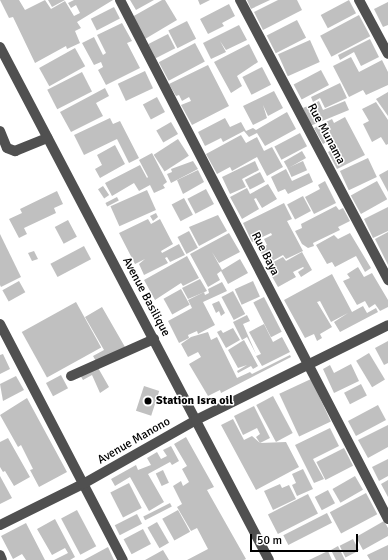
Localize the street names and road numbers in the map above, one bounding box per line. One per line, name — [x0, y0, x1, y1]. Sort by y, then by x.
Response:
street label: Rue Munama — [304, 101, 348, 167]
street label: Rue Baya — [248, 230, 282, 278]
street label: Avenue Basilique — [119, 255, 173, 339]
street label: Avenue Manono — [95, 414, 173, 468]

